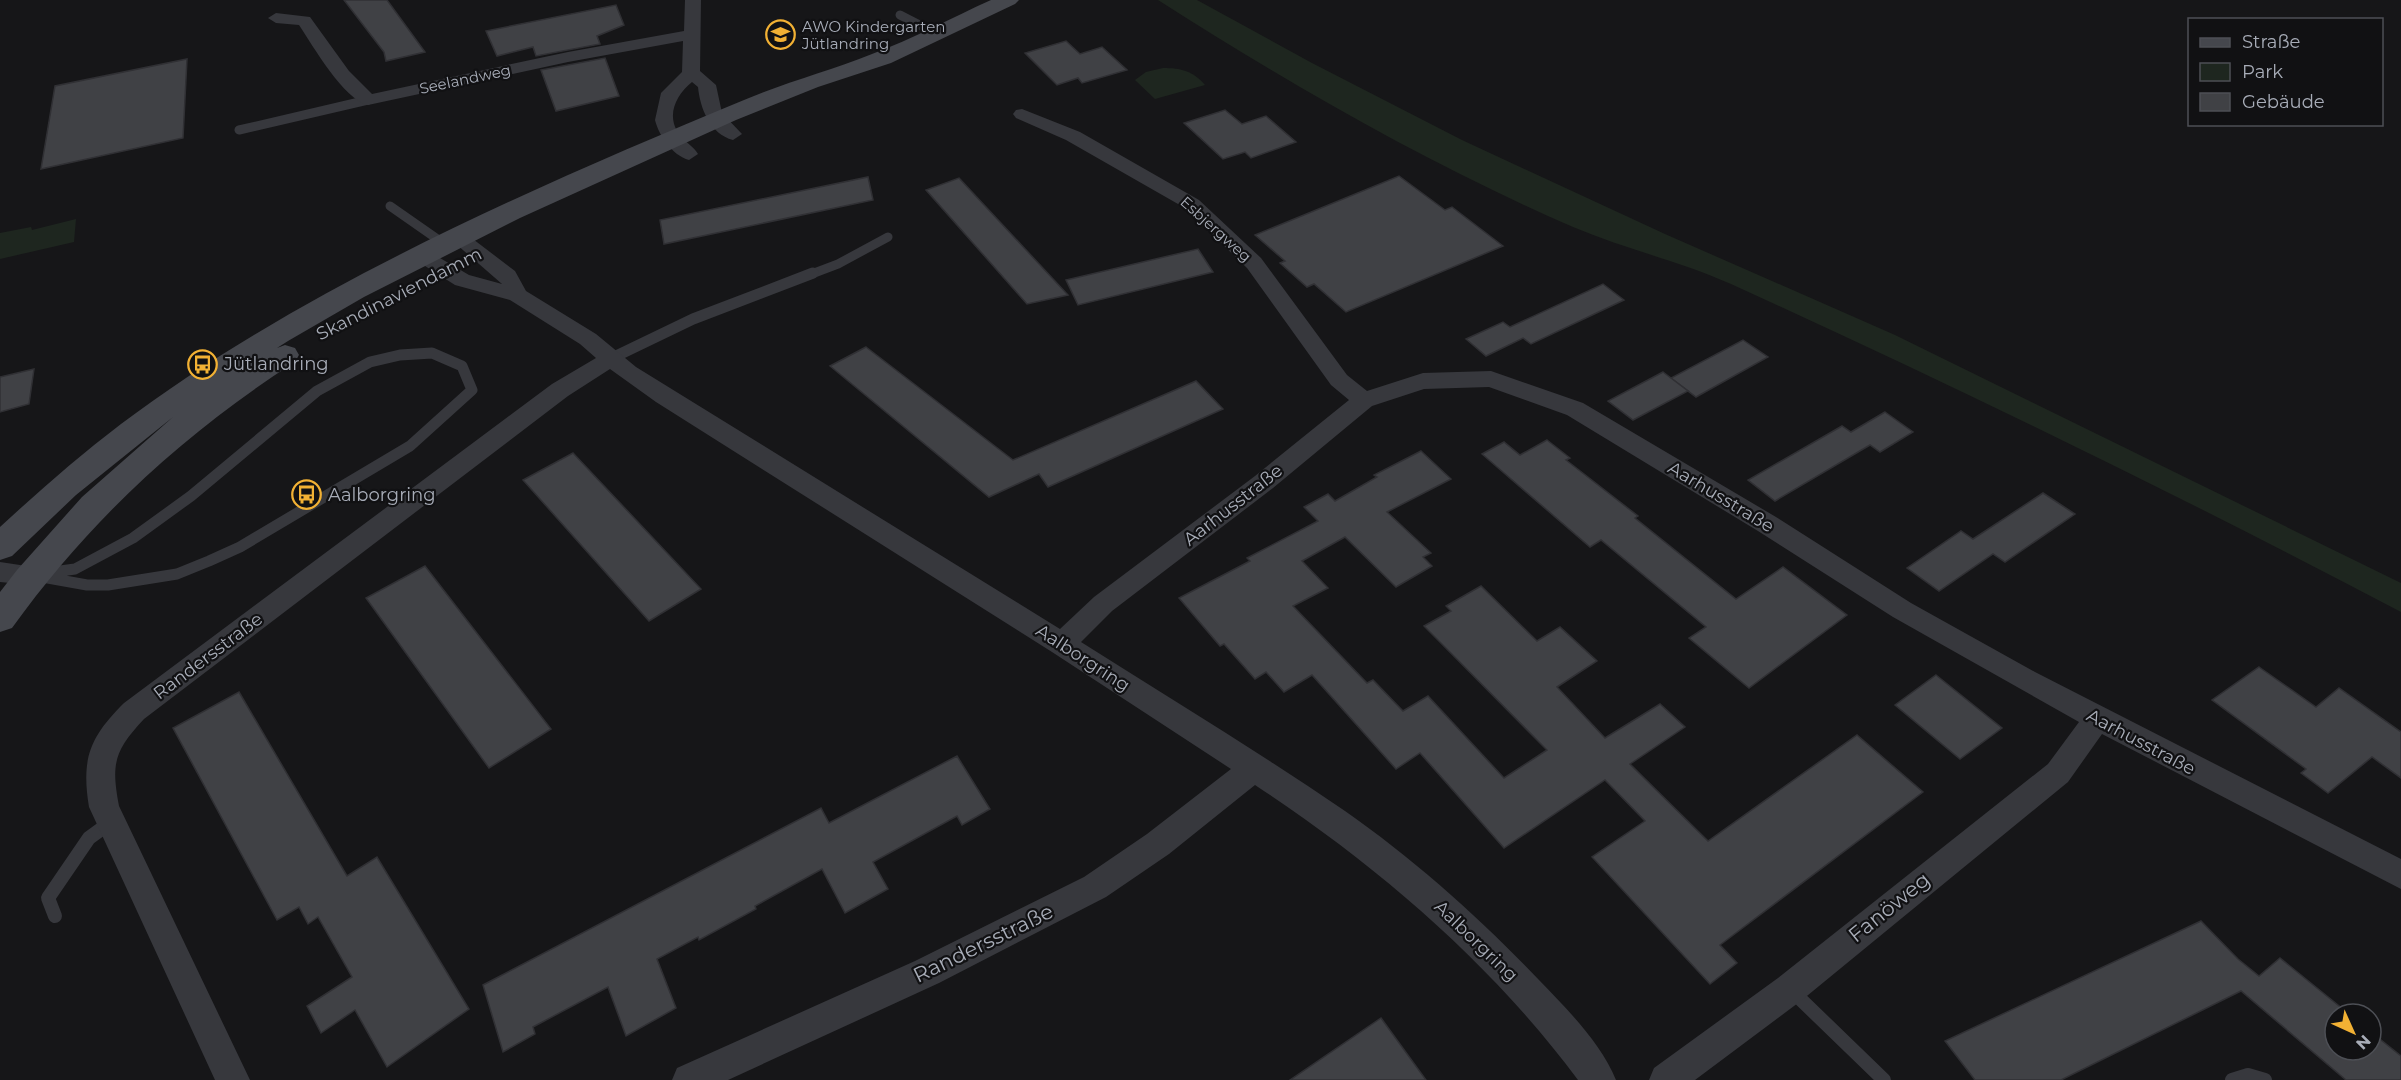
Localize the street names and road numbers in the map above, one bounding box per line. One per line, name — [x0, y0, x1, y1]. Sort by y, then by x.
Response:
street label: Seelandweg — [418, 60, 512, 98]
street label: Esbjergweg — [1177, 192, 1255, 266]
street label: Skandinaviendamm — [313, 243, 485, 345]
street label: Aarhusstraße — [1664, 457, 1778, 537]
street label: Aarhusstraße — [1179, 459, 1287, 551]
street label: Randersstraße — [149, 608, 267, 704]
street label: Aalborgring — [1032, 619, 1134, 697]
street label: Aarhusstraße — [2083, 704, 2199, 780]
street label: Fanöweg — [1843, 867, 1935, 947]
street label: Aalborgring — [1430, 896, 1522, 986]
street label: Randersstraße — [909, 898, 1057, 988]

